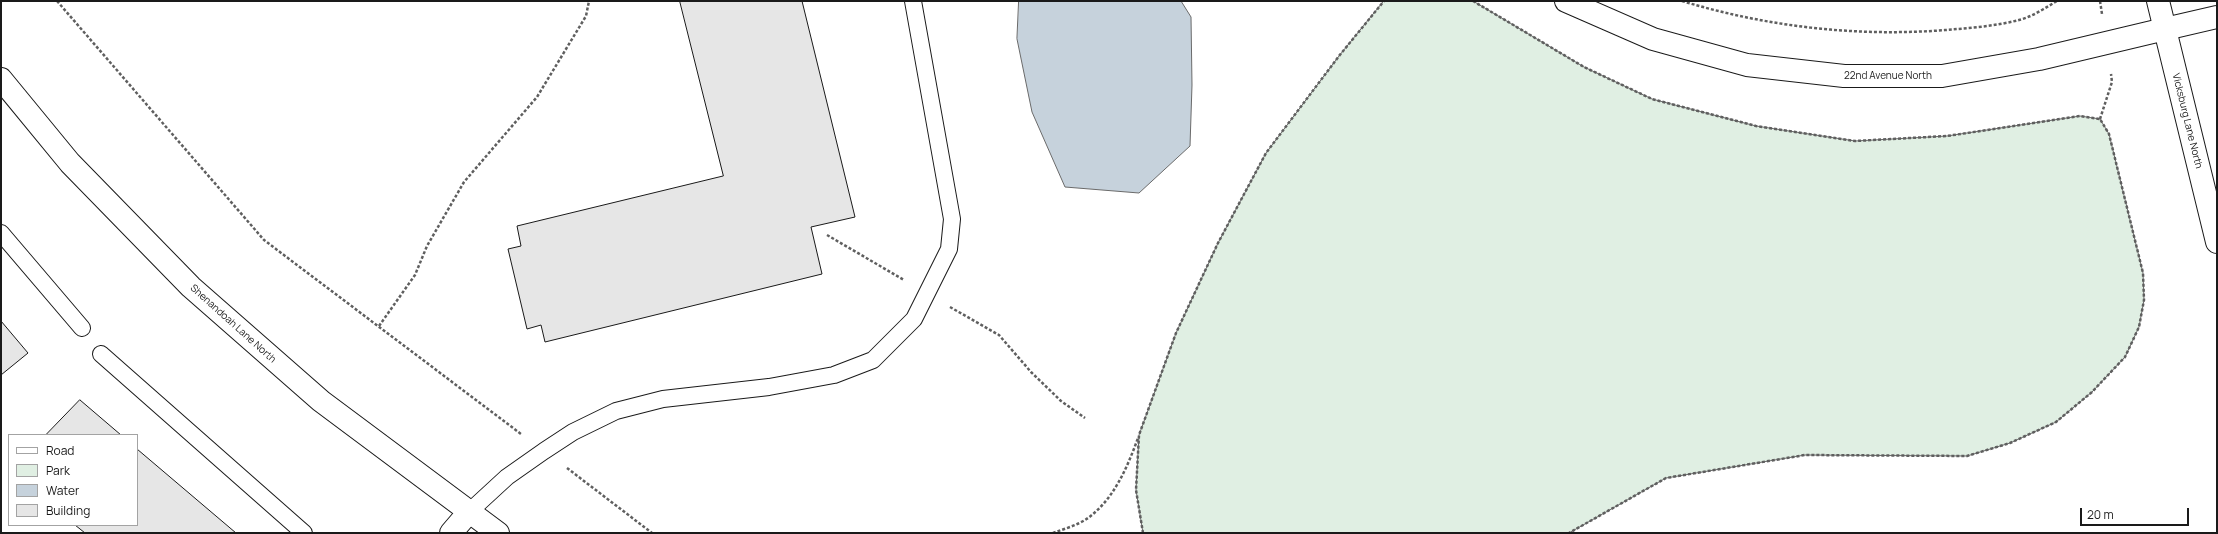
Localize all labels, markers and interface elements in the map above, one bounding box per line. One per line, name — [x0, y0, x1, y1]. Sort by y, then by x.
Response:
street label: 22nd Avenue North — [1844, 70, 1932, 82]
street label: Vicksburg Lane North — [2169, 72, 2205, 170]
street label: Shenandoah Lane North — [188, 282, 278, 366]
legend — [8, 434, 138, 526]
text: Road — [46, 442, 74, 459]
text: Park — [46, 462, 70, 479]
text: Water — [46, 482, 79, 499]
scale bar — [2082, 500, 2191, 526]
text: Building — [46, 502, 90, 519]
text: 20 m — [2087, 506, 2114, 523]

